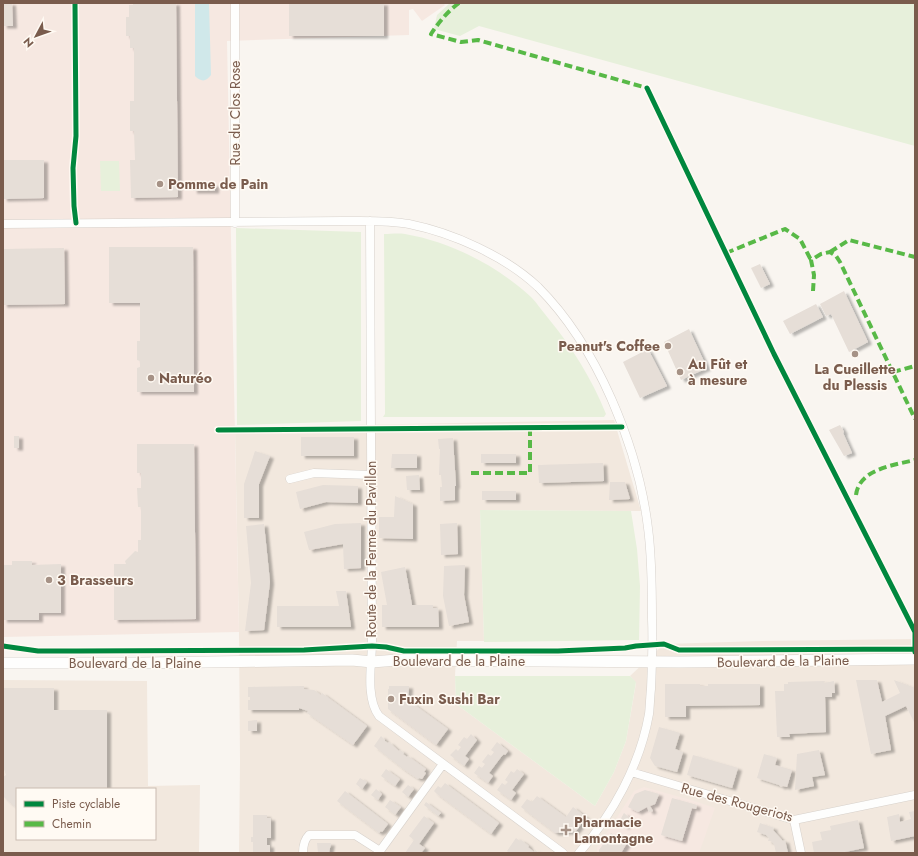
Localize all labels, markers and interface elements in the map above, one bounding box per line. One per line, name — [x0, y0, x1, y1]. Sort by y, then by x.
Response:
north arrow — [16, 16, 56, 56]
text: N — [20, 34, 37, 51]
street label: Rue du Clos Rose — [225, 61, 245, 165]
place label: Pomme de Pain — [168, 174, 268, 194]
marker: Pomme de Pain — [155, 179, 165, 189]
place label: Peanut's Coffee — [558, 336, 660, 356]
marker: Peanut's Coffee — [663, 341, 673, 351]
marker: La Cueillette du Plessis — [850, 349, 860, 359]
place label: Au Fût et à mesure — [687, 354, 748, 390]
place label: La Cueillette du Plessis — [814, 359, 896, 395]
marker: Au Fût et à mesure — [675, 367, 685, 377]
place label: Naturéo — [159, 368, 212, 388]
marker: Naturéo — [146, 373, 156, 383]
street label: Route de la Ferme du Pavillon — [361, 461, 381, 637]
place label: 3 Brasseurs — [57, 570, 134, 590]
marker: 3 Brasseurs — [44, 575, 54, 585]
street label: Boulevard de la Plaine — [717, 650, 849, 672]
street label: Boulevard de la Plaine — [393, 651, 525, 671]
street label: Boulevard de la Plaine — [69, 653, 201, 673]
place label: Fuxin Sushi Bar — [399, 689, 500, 709]
marker: Fuxin Sushi Bar — [386, 694, 396, 704]
street label: Rue des Rougeriots — [679, 777, 795, 827]
legend — [16, 788, 156, 840]
text: Piste cyclable — [52, 795, 120, 813]
place label: Pharmacie Lamontagne — [574, 812, 653, 848]
text: Chemin — [52, 815, 91, 833]
marker: Pharmacie Lamontagne — [561, 825, 571, 835]

